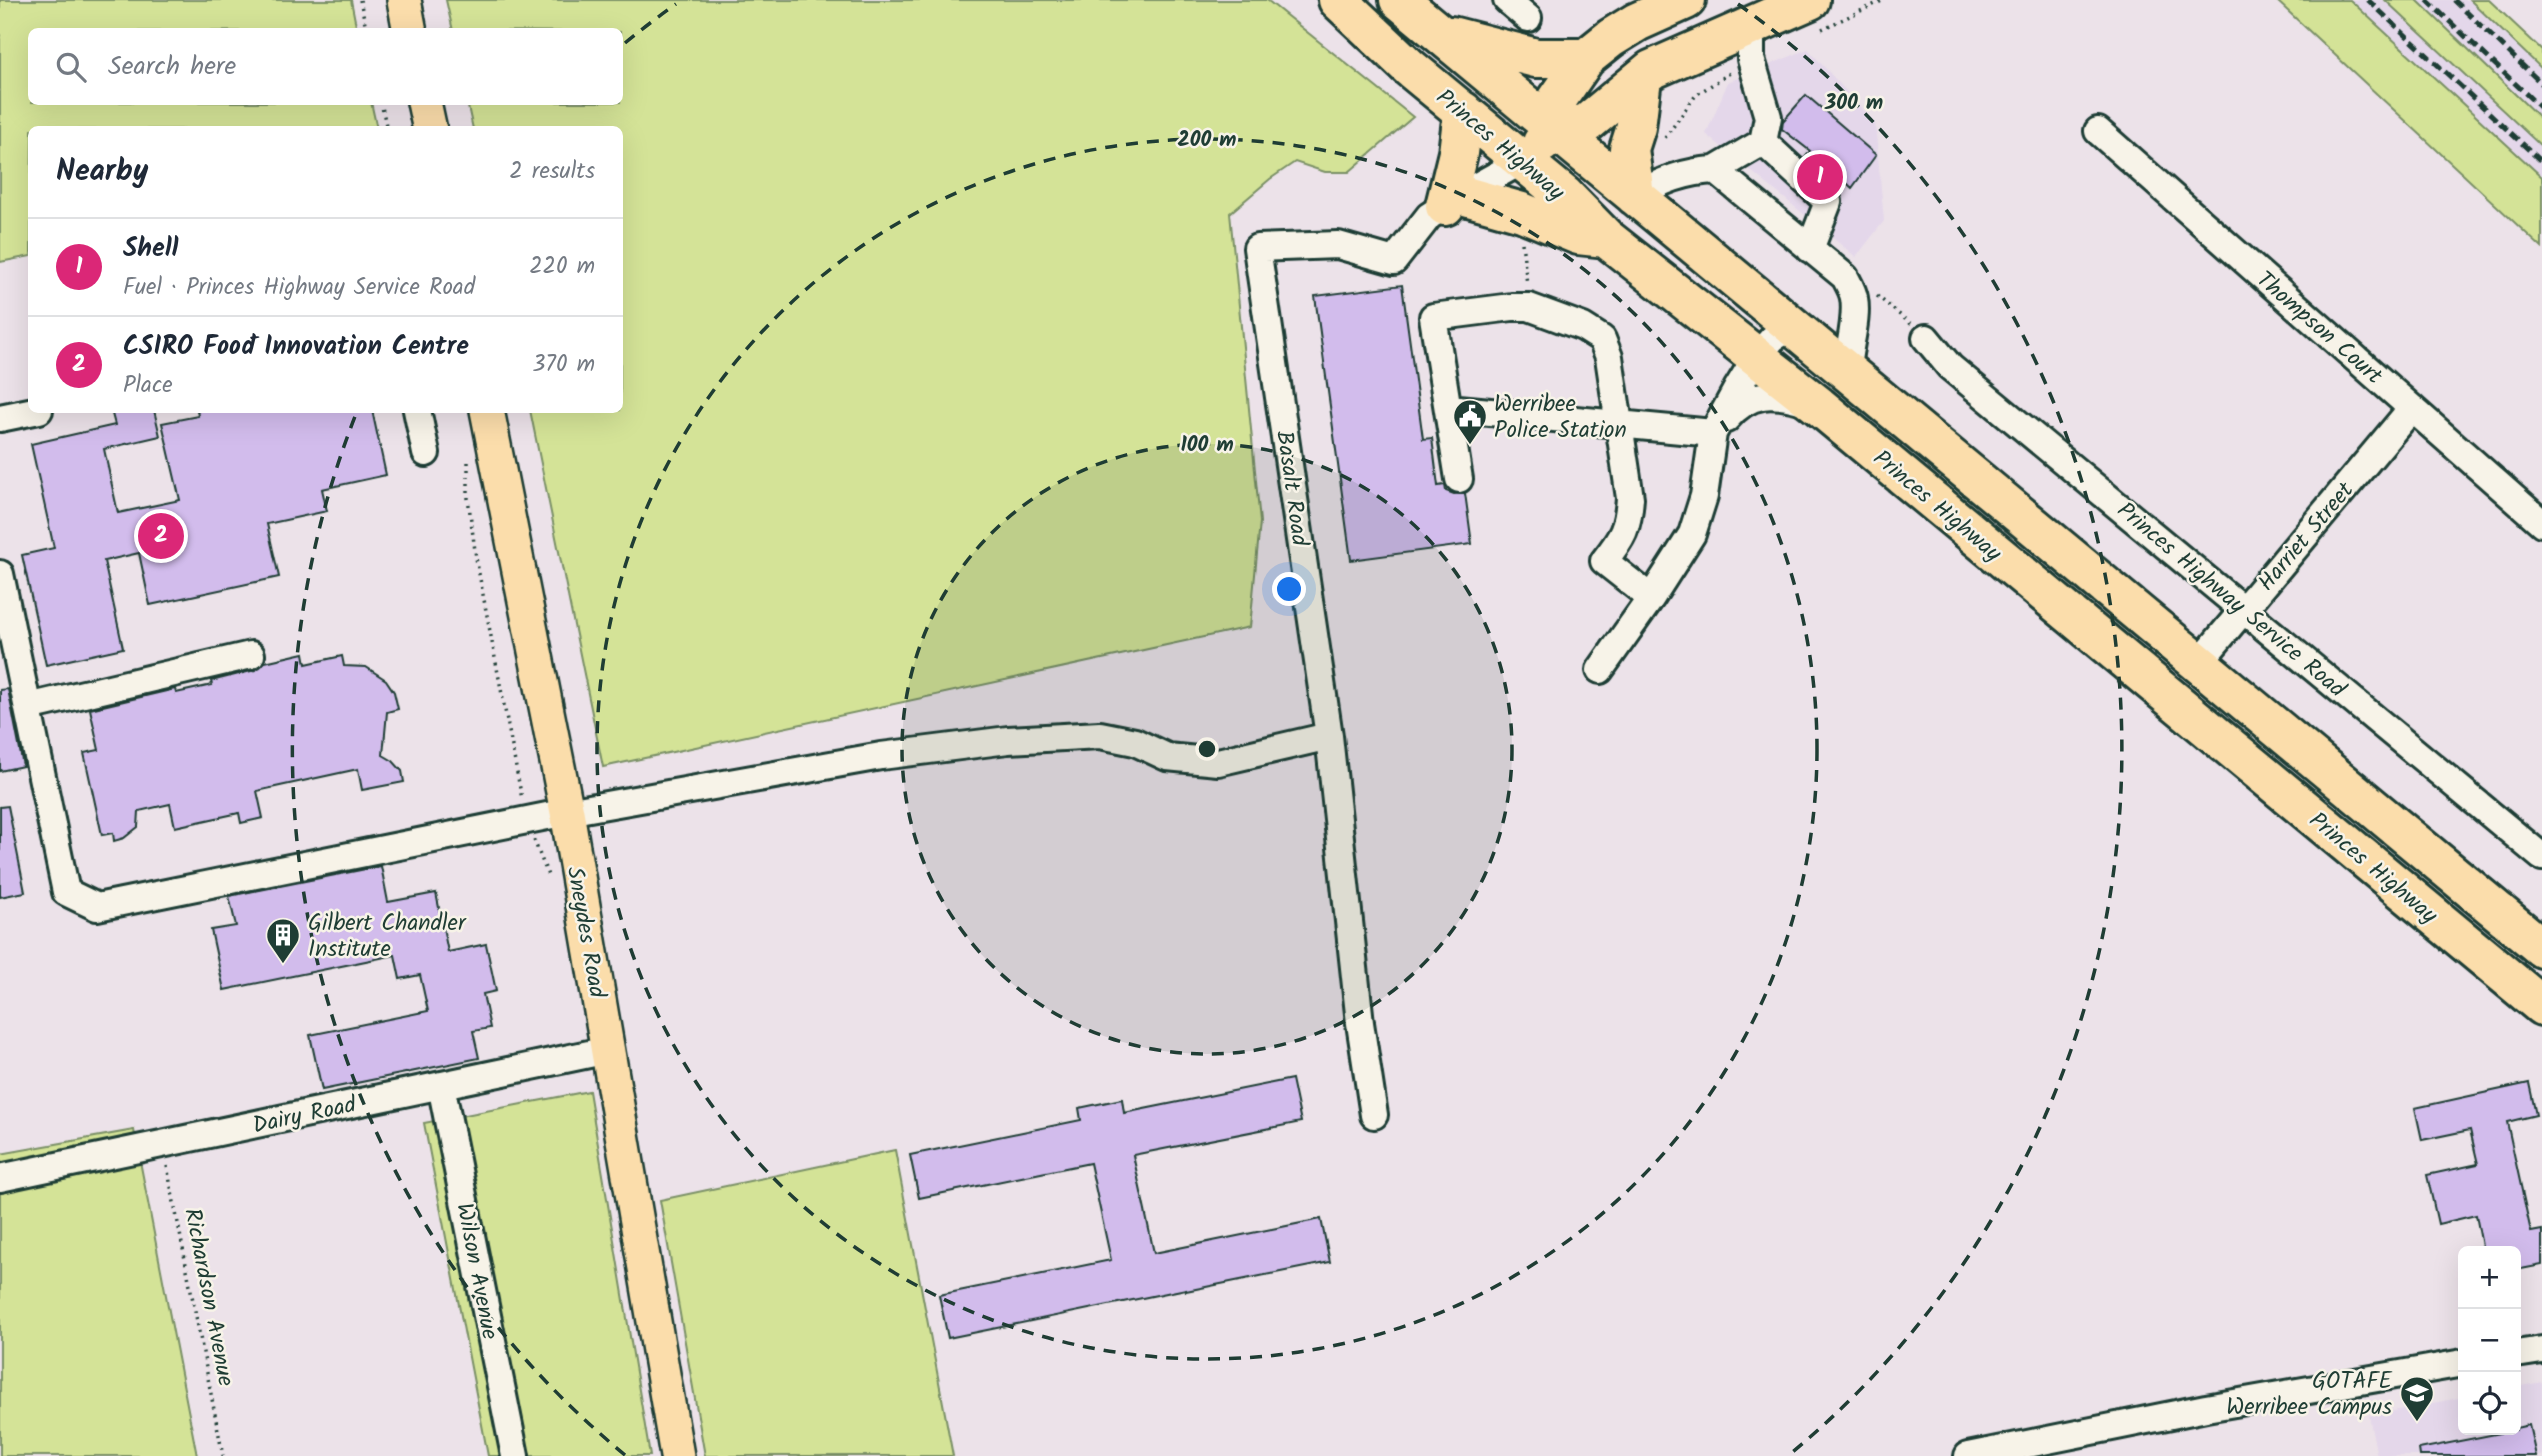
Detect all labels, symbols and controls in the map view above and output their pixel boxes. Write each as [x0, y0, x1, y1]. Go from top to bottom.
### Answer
search box [28, 28, 623, 105]
text: Search here [108, 46, 236, 88]
icon: search [52, 48, 90, 86]
street label: Princes Highway [1427, 81, 1572, 210]
text: 300 m [1824, 87, 1883, 120]
text: 200 m [1177, 124, 1237, 157]
text: Nearby [56, 148, 148, 196]
pin: 1 [1797, 151, 1843, 203]
text: 2 results [509, 154, 595, 190]
text: Shell [123, 228, 179, 270]
text: 1 [76, 249, 82, 285]
text: 220 m [529, 249, 595, 285]
street label: Thompson Court [2247, 263, 2391, 395]
text: Fuel · Princes Highway Service Road [123, 270, 475, 306]
text: CSIRO Foođ Innovation Centre [123, 326, 469, 368]
text: 2 [72, 347, 86, 383]
text: 370 m [532, 347, 595, 383]
text: Place [123, 368, 173, 404]
place label: Werribee Police Station [1494, 387, 1627, 449]
public building icon: Werribee Police Station [1451, 397, 1489, 446]
street label: Basalt Road [1265, 428, 1317, 549]
text: 100 m [1180, 429, 1234, 462]
street label: Princes Highway [1864, 442, 2009, 571]
street label: Harriet Street [2250, 474, 2364, 600]
street label: Princes Highway Service Road [2108, 494, 2353, 708]
pin: 2 [138, 510, 184, 562]
your location [1272, 572, 1306, 606]
centre of rings [1195, 737, 1219, 761]
street label: Princes Highway [2300, 804, 2445, 933]
street label: Sneydes Road [556, 864, 614, 1001]
place label: Gilbert Chandler Institute [308, 906, 467, 968]
building icon: Gilbert Chandler Institute [264, 916, 302, 965]
street label: Dairy Road [249, 1087, 360, 1144]
street label: Wilson Avenue [445, 1200, 507, 1343]
street label: Richardson Avenue [173, 1205, 243, 1390]
map controls [2458, 1246, 2521, 1435]
button: + [2458, 1246, 2521, 1309]
button: − [2458, 1309, 2521, 1372]
place label: GOTAFE Werribee Campus [2226, 1364, 2393, 1426]
button: locate [2458, 1372, 2521, 1435]
school or university icon: GOTAFE Werribee Campus [2398, 1374, 2436, 1423]

